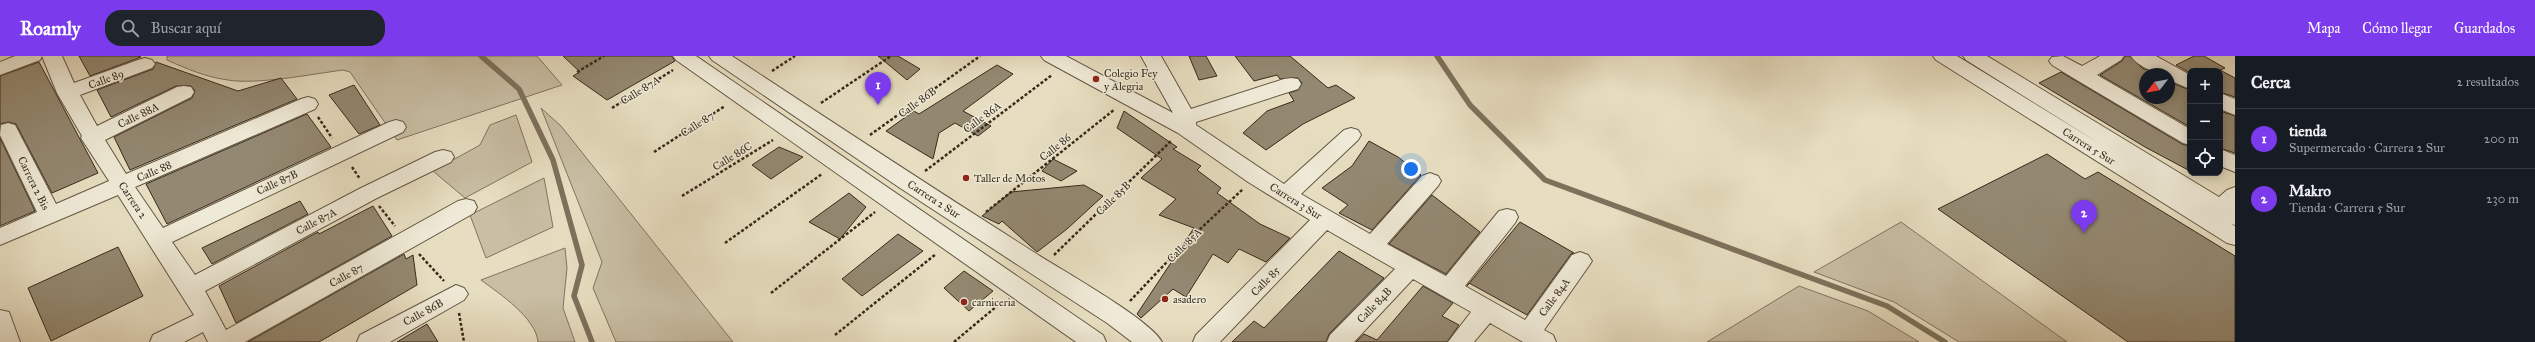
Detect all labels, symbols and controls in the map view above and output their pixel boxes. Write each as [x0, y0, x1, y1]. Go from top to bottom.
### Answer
search box [105, 10, 385, 46]
text: Roamly [20, 17, 81, 40]
icon: search [119, 17, 141, 39]
text: Buscar aquí [151, 19, 221, 37]
text: Mapa [2307, 20, 2340, 37]
text: Cómo llegar [2362, 20, 2432, 37]
text: Guardados [2454, 20, 2515, 37]
street label: Calle 89 [87, 67, 126, 92]
place label: Colegio Fey y Alegria [1104, 67, 1158, 93]
north arrow [2139, 68, 2175, 104]
map controls [2187, 68, 2223, 176]
button: + [2187, 68, 2223, 104]
pin: 1 [865, 72, 891, 105]
text: Cerca [2251, 72, 2290, 93]
street label: Calle 87A [618, 73, 663, 108]
marker: Colegio Fey y Alegria [1091, 74, 1101, 84]
text: 2 resultados [2456, 74, 2519, 90]
street label: Calle 86B [896, 84, 939, 121]
street label: Calle 86A [961, 99, 1004, 136]
street label: Calle 88A [116, 100, 161, 131]
button: − [2187, 104, 2223, 140]
street label: Calle 87 [678, 109, 716, 140]
text: tienda [2289, 122, 2327, 140]
street label: Carrera 5 Sur [2060, 125, 2118, 168]
street label: Calle 86 [1037, 131, 1074, 164]
text: 1 [2261, 131, 2267, 147]
text: 200 m [2484, 131, 2519, 147]
street label: Calle 86C [710, 139, 754, 174]
button: locate [2187, 140, 2223, 176]
text: Supermercado · Carrera 2 Sur [2289, 140, 2445, 156]
street label: Carrera 2 Bis [15, 154, 52, 212]
street label: Calle 88 [135, 158, 174, 185]
your location [1401, 159, 1421, 179]
street label: Calle 87B [255, 167, 300, 198]
place label: Taller de Motos [974, 172, 1045, 185]
marker: Taller de Motos [961, 173, 971, 183]
street label: Carrera 2 Sur [905, 178, 963, 222]
street label: Carrera 2 [116, 179, 150, 222]
street label: Calle 85B [1093, 179, 1133, 218]
street label: Carrera 3 Sur [1267, 180, 1325, 223]
text: Makro [2289, 182, 2331, 200]
text: 2 [2261, 191, 2267, 207]
text: 230 m [2486, 191, 2519, 207]
pin: 2 [2071, 200, 2097, 233]
text: Tienda · Carrera 5 Sur [2289, 200, 2405, 216]
street label: Calle 87A [294, 205, 339, 238]
street label: Calle 85A [1164, 225, 1205, 265]
street label: Calle 87 [327, 261, 366, 290]
street label: Calle 85 [1248, 264, 1283, 299]
street label: Calle 84A [1536, 275, 1573, 319]
street label: Calle 84B [1354, 285, 1394, 326]
place label: asadero [1173, 293, 1206, 306]
marker: asadero [1160, 294, 1170, 304]
street label: Calle 86B [401, 296, 446, 329]
place label: carniceria [972, 296, 1016, 309]
marker: carniceria [959, 297, 969, 307]

